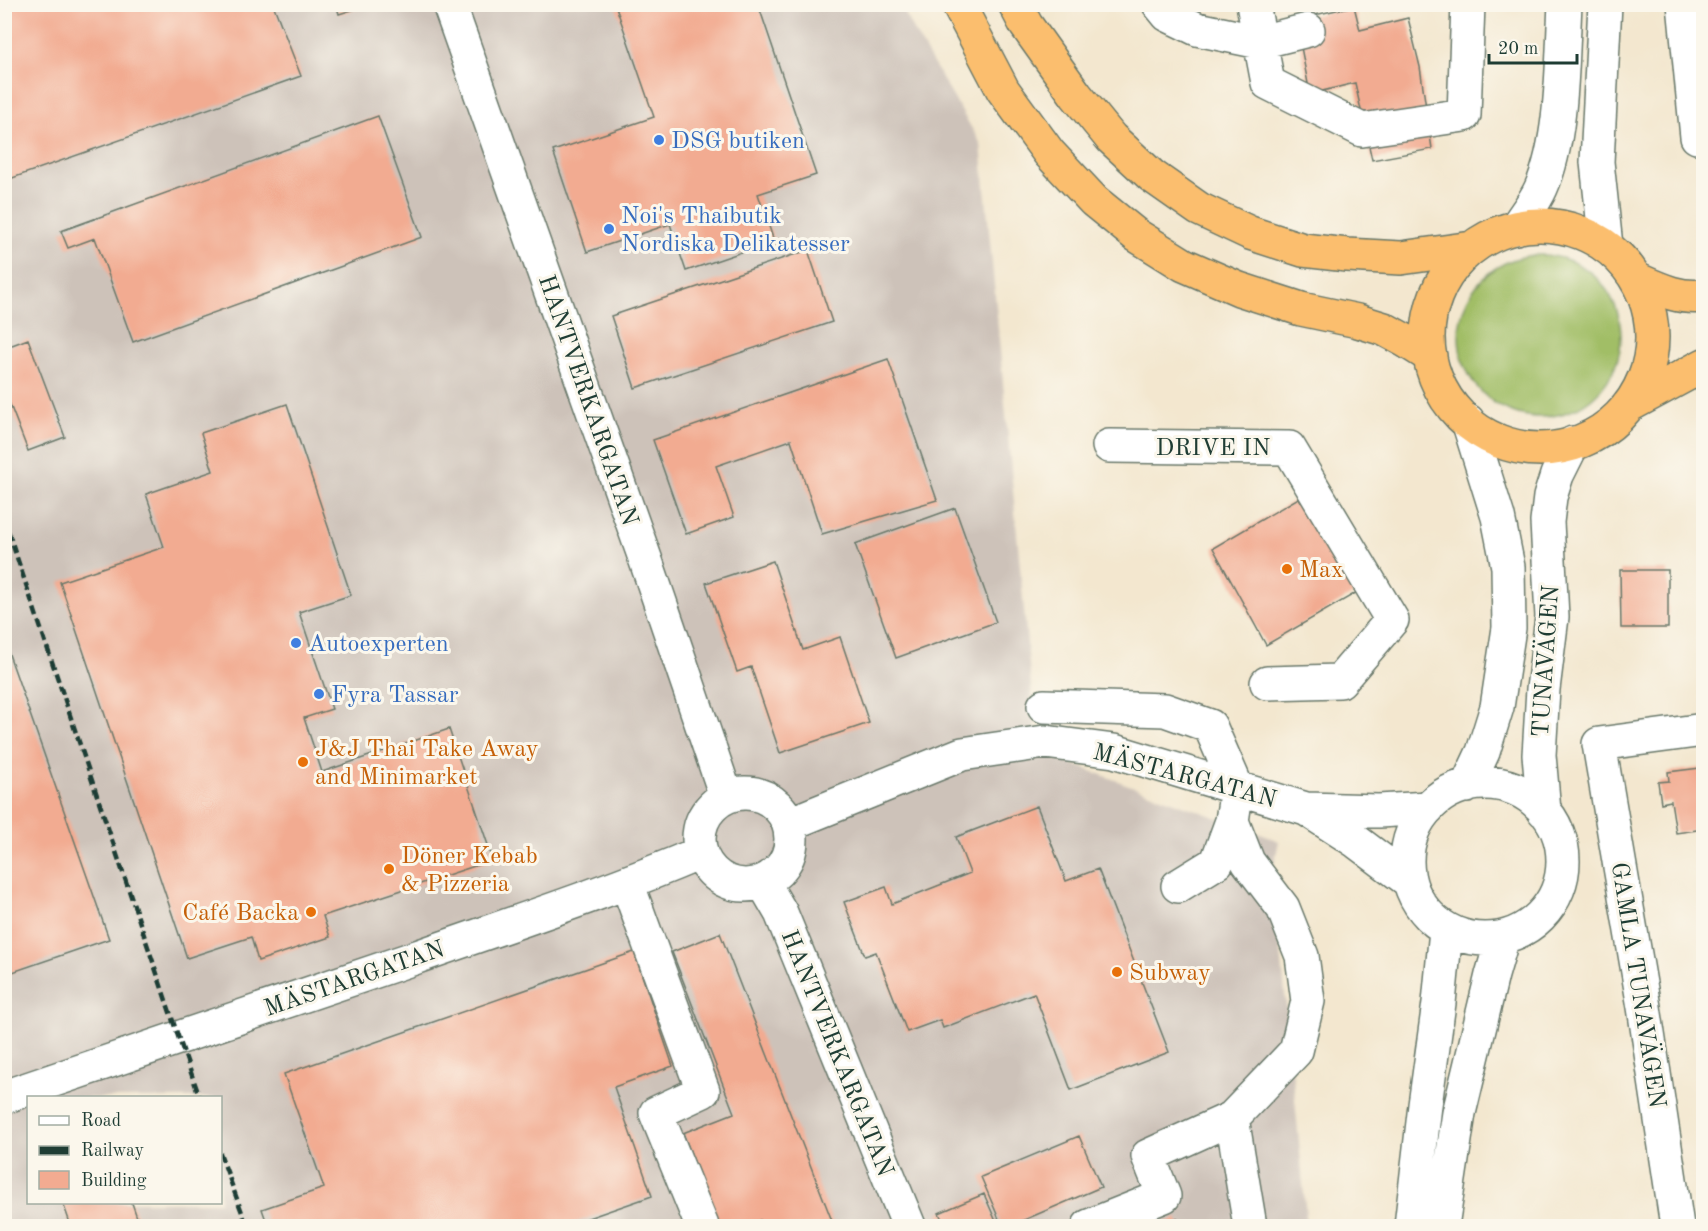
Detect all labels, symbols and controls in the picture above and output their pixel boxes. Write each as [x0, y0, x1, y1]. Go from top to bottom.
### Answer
scale bar [1489, 27, 1578, 65]
text: 20 m [1498, 40, 1538, 58]
place label: DSG butiken [671, 130, 805, 154]
marker: DSG butiken [652, 133, 666, 147]
place label: Noi's Thaibutik Nordiska Delikatesser [621, 205, 850, 257]
marker: Noi's Thaibutik Nordiska Delikatesser [602, 222, 616, 236]
street label: HANTVERKARGATAN [533, 272, 641, 529]
street label: DRIVE IN [1155, 437, 1271, 461]
place label: Max [1299, 559, 1343, 583]
marker: Max [1280, 562, 1294, 576]
street label: TUNAVÄGEN [1527, 584, 1564, 738]
place label: Autoexperten [308, 633, 449, 657]
marker: Autoexperten [289, 636, 303, 650]
place label: Fyra Tassar [331, 684, 459, 708]
marker: Fyra Tassar [312, 687, 326, 701]
place label: J&J Thai Take Away and Minimarket [315, 738, 539, 790]
street label: MÄSTARGATAN [1090, 738, 1280, 813]
marker: J&J Thai Take Away and Minimarket [296, 755, 310, 769]
place label: Döner Kebab & Pizzeria [401, 845, 538, 897]
street label: GAMLA TUNAVÄGEN [1606, 860, 1671, 1110]
marker: Döner Kebab & Pizzeria [382, 862, 396, 876]
place label: Café Backa [182, 902, 299, 926]
marker: Café Backa [304, 905, 318, 919]
street label: HANTVERKARGATAN [776, 927, 897, 1180]
street label: MÄSTARGATAN [260, 935, 448, 1022]
place label: Subway [1129, 962, 1211, 986]
marker: Subway [1110, 965, 1124, 979]
legend [27, 1096, 222, 1204]
text: Road [81, 1112, 121, 1130]
text: Railway [81, 1142, 144, 1160]
text: Building [81, 1172, 147, 1190]

